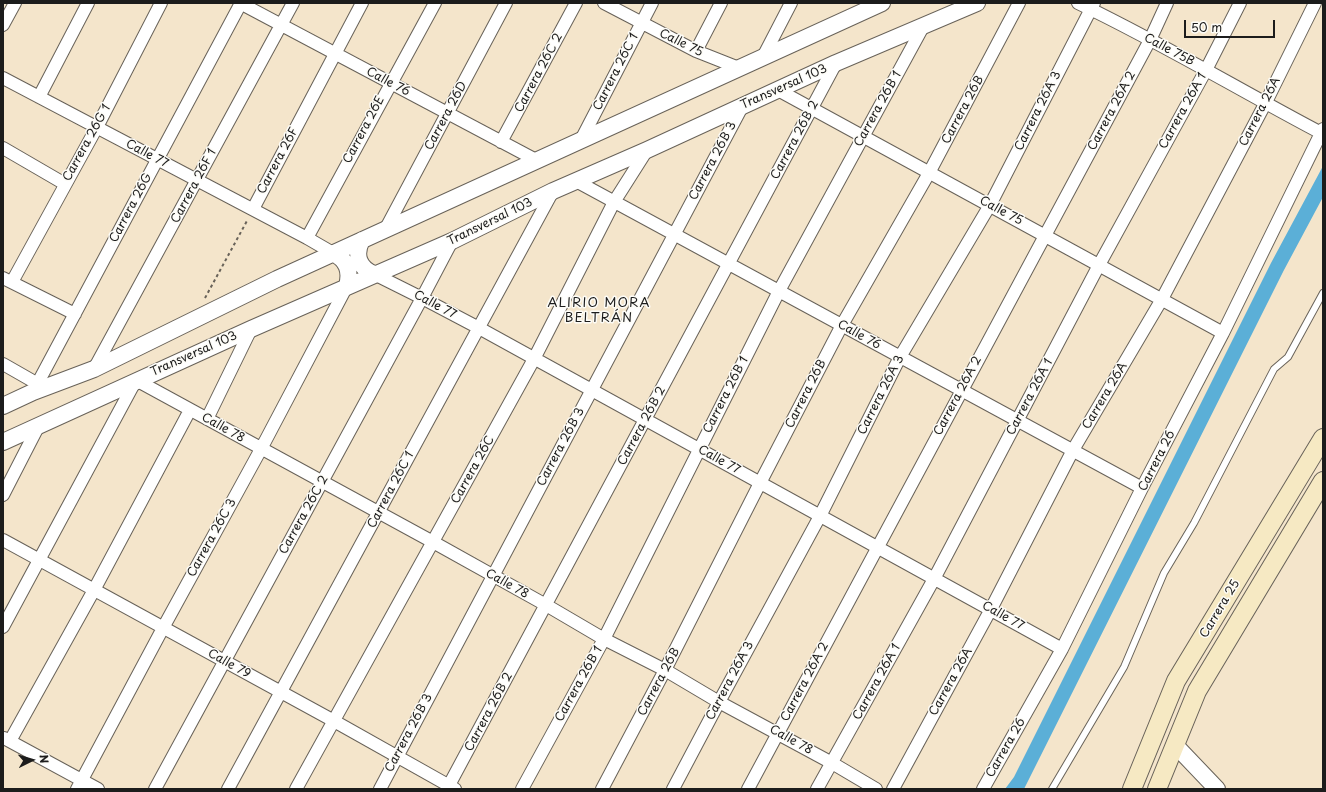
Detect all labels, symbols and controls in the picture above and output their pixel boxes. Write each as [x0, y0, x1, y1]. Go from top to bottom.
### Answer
scale bar [1186, 12, 1277, 38]
text: 50 m [1191, 18, 1222, 36]
street label: Calle 75 [657, 26, 705, 60]
street label: Carrera 26C 2 [512, 31, 566, 115]
street label: Carrera 26C 1 [590, 31, 642, 113]
street label: Calle 75B [1141, 31, 1197, 69]
street label: Transversal 103 [739, 62, 829, 112]
street label: Calle 76 [364, 65, 412, 99]
street label: Carrera 26B 1 [851, 69, 905, 149]
street label: Carrera 26A 3 [1012, 69, 1064, 153]
street label: Carrera 26A 2 [1085, 69, 1139, 153]
street label: Carrera 26A 1 [1156, 70, 1210, 152]
street label: Carrera 26B [939, 73, 987, 147]
street label: Carrera 26A [1236, 75, 1284, 149]
street label: Carrera 26D [422, 79, 470, 153]
street label: Carrera 26E [340, 94, 388, 166]
street label: Carrera 26B 2 [768, 98, 822, 182]
street label: Carrera 26G 1 [60, 102, 114, 184]
street label: Carrera 26B 3 [686, 119, 740, 203]
street label: Carrera 26F [254, 125, 302, 197]
street label: Calle 77 [123, 137, 171, 171]
street label: Carrera 26F 1 [168, 146, 220, 226]
street label: Carrera 26G [107, 171, 155, 245]
street label: Calle 75 [977, 194, 1025, 228]
street label: Transversal 103 [445, 195, 535, 249]
street label: Calle 77 [411, 288, 459, 322]
district label: ALIRIO MORA BELTRÁN [549, 295, 649, 326]
street label: Calle 76 [835, 317, 883, 353]
street label: Transversal 103 [149, 329, 239, 379]
street label: Carrera 26A 3 [855, 353, 907, 437]
street label: Carrera 26B 1 [700, 354, 752, 436]
street label: Carrera 26A 2 [931, 354, 985, 438]
street label: Carrera 26A 1 [1004, 356, 1056, 438]
street label: Carrera 26B [783, 357, 829, 431]
street label: Carrera 26A [1079, 360, 1131, 432]
street label: Carrera 26B 2 [615, 384, 669, 468]
street label: Carrera 26B 3 [534, 405, 588, 489]
street label: Calle 78 [199, 410, 247, 446]
street label: Carrera 26 [1136, 428, 1178, 494]
street label: Carrera 26C [448, 433, 498, 507]
street label: Calle 77 [695, 442, 743, 478]
street label: Carrera 26C 1 [365, 449, 417, 531]
street label: Carrera 26C 2 [276, 473, 332, 557]
street label: Carrera 26C 3 [185, 496, 239, 580]
street label: Calle 78 [483, 566, 531, 602]
street label: Carrera 25 [1197, 577, 1243, 641]
street label: Calle 77 [979, 598, 1027, 634]
street label: Carrera 26A 3 [703, 639, 757, 723]
street label: Carrera 26A 2 [778, 640, 832, 724]
street label: Carrera 26A 1 [850, 641, 904, 723]
street label: Carrera 26B 1 [552, 644, 606, 724]
street label: Carrera 26B [635, 645, 683, 719]
street label: Calle 79 [205, 646, 253, 682]
street label: Carrera 26A [926, 646, 976, 718]
street label: Carrera 26B 2 [462, 670, 516, 754]
street label: Carrera 26B 3 [382, 691, 436, 775]
street label: Carrera 26 [983, 716, 1029, 780]
street label: Calle 78 [767, 722, 815, 758]
north arrow [12, 740, 52, 780]
text: N [36, 754, 53, 764]

